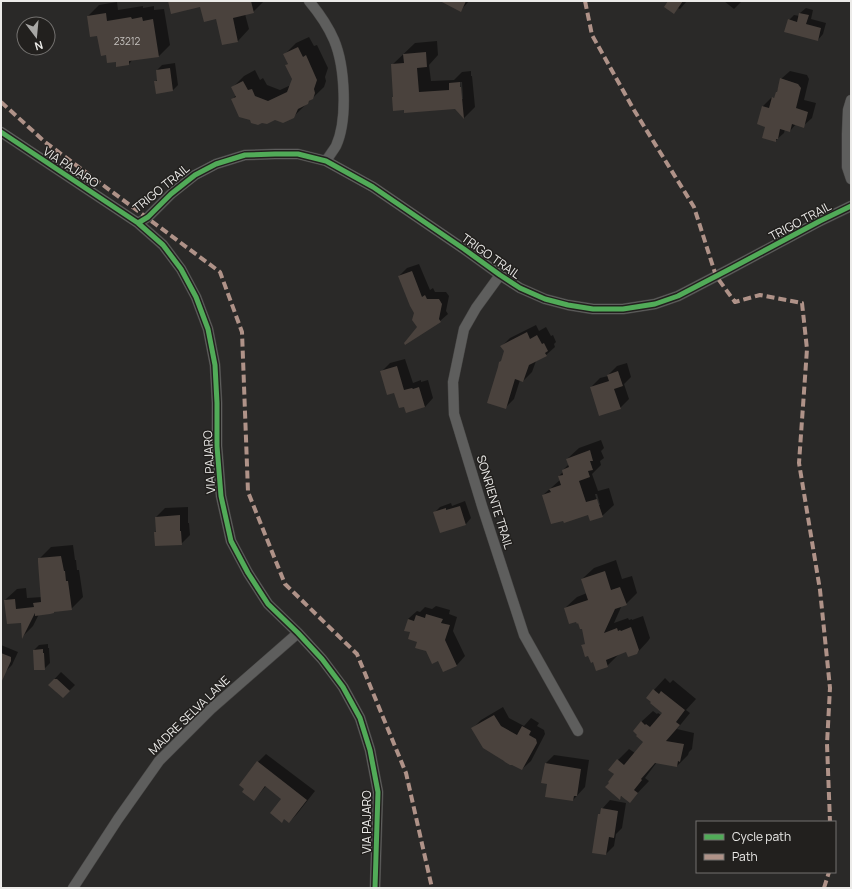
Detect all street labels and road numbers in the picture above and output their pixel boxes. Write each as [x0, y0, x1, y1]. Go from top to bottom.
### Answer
street label: VIA PAJARO [40, 143, 103, 192]
street label: TRIGO TRAIL [129, 160, 193, 216]
street label: TRIGO TRAIL [766, 197, 834, 245]
street label: TRIGO TRAIL [458, 229, 524, 283]
street label: VIA PAJARO [199, 430, 219, 494]
street label: SONRIENTE TRAIL [473, 453, 517, 551]
street label: MADRE SELVA LANE [145, 672, 234, 758]
street label: VIA PAJARO [358, 790, 375, 854]

